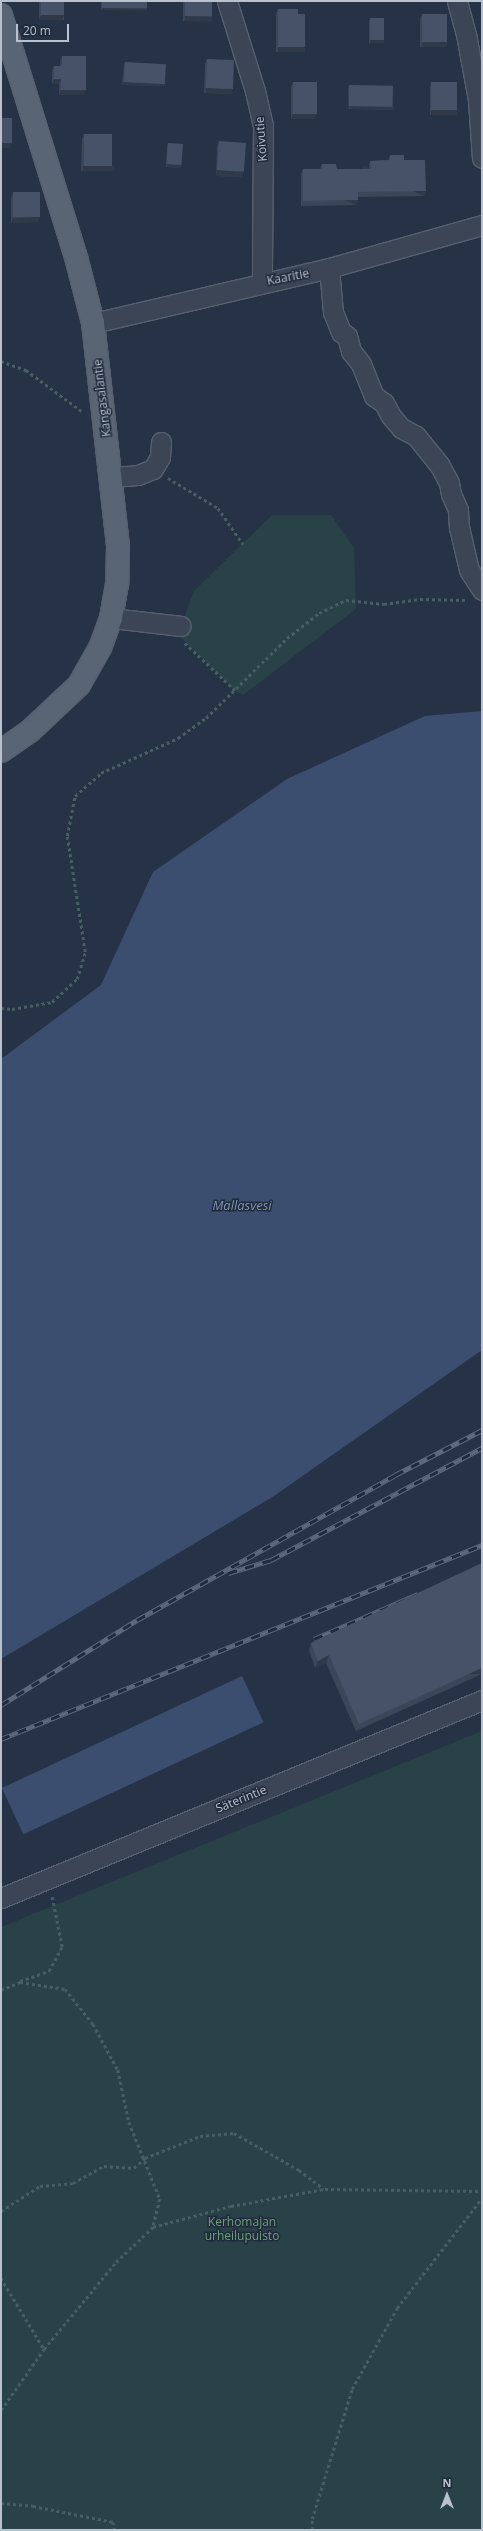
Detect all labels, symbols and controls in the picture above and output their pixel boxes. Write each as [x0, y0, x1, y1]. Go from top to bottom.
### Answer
scale bar [18, 16, 71, 42]
text: 20 m [23, 22, 51, 39]
street label: Koivutie [252, 116, 270, 162]
street label: Kaaritie [266, 266, 310, 288]
street label: Kangasalantie [90, 358, 114, 438]
water label: Mallasvesi [212, 1197, 272, 1213]
street label: Säterintie [213, 1782, 269, 1816]
park label: Kerhomajan urheilupuisto [205, 2215, 279, 2243]
north arrow [427, 2475, 467, 2515]
text: N [443, 2475, 451, 2490]

